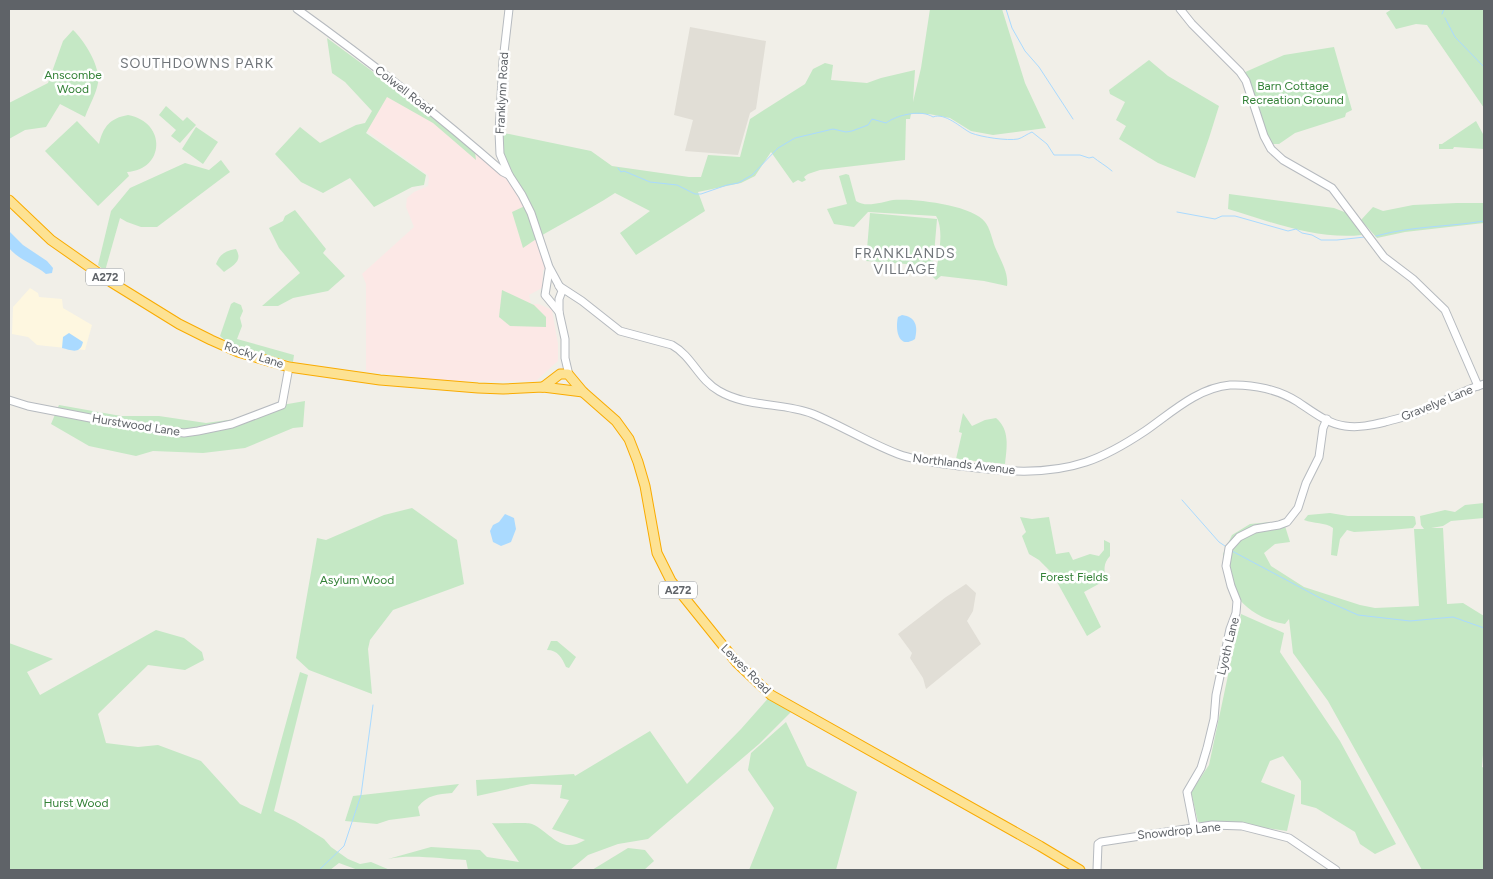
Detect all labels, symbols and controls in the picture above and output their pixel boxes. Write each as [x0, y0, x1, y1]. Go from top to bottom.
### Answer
street label: Franklynn Road [493, 52, 511, 134]
district label: SOUTHDOWNS PARK [120, 55, 274, 72]
street label: Colwell Road [372, 63, 436, 117]
park label: Anscombe Wood [44, 68, 102, 96]
park label: Barn Cottage Recreation Ground [1242, 79, 1344, 107]
district label: FRANKLANDS VILLAGE [854, 245, 956, 278]
road number: A272 [86, 268, 124, 286]
street label: Rocky Lane [223, 339, 286, 371]
street label: Gravelye Lane [1399, 382, 1475, 424]
street label: Hurstwood Lane [91, 411, 181, 439]
street label: Northlands Avenue [912, 451, 1016, 477]
park label: Forest Fields [1040, 570, 1109, 584]
park label: Asylum Wood [320, 573, 394, 587]
road number: A272 [659, 582, 697, 598]
street label: Lyoth Lane [1214, 615, 1242, 676]
street label: Lewes Road [718, 641, 774, 697]
park label: Hurst Wood [44, 796, 108, 810]
street label: Snowdrop Lane [1137, 820, 1222, 842]

